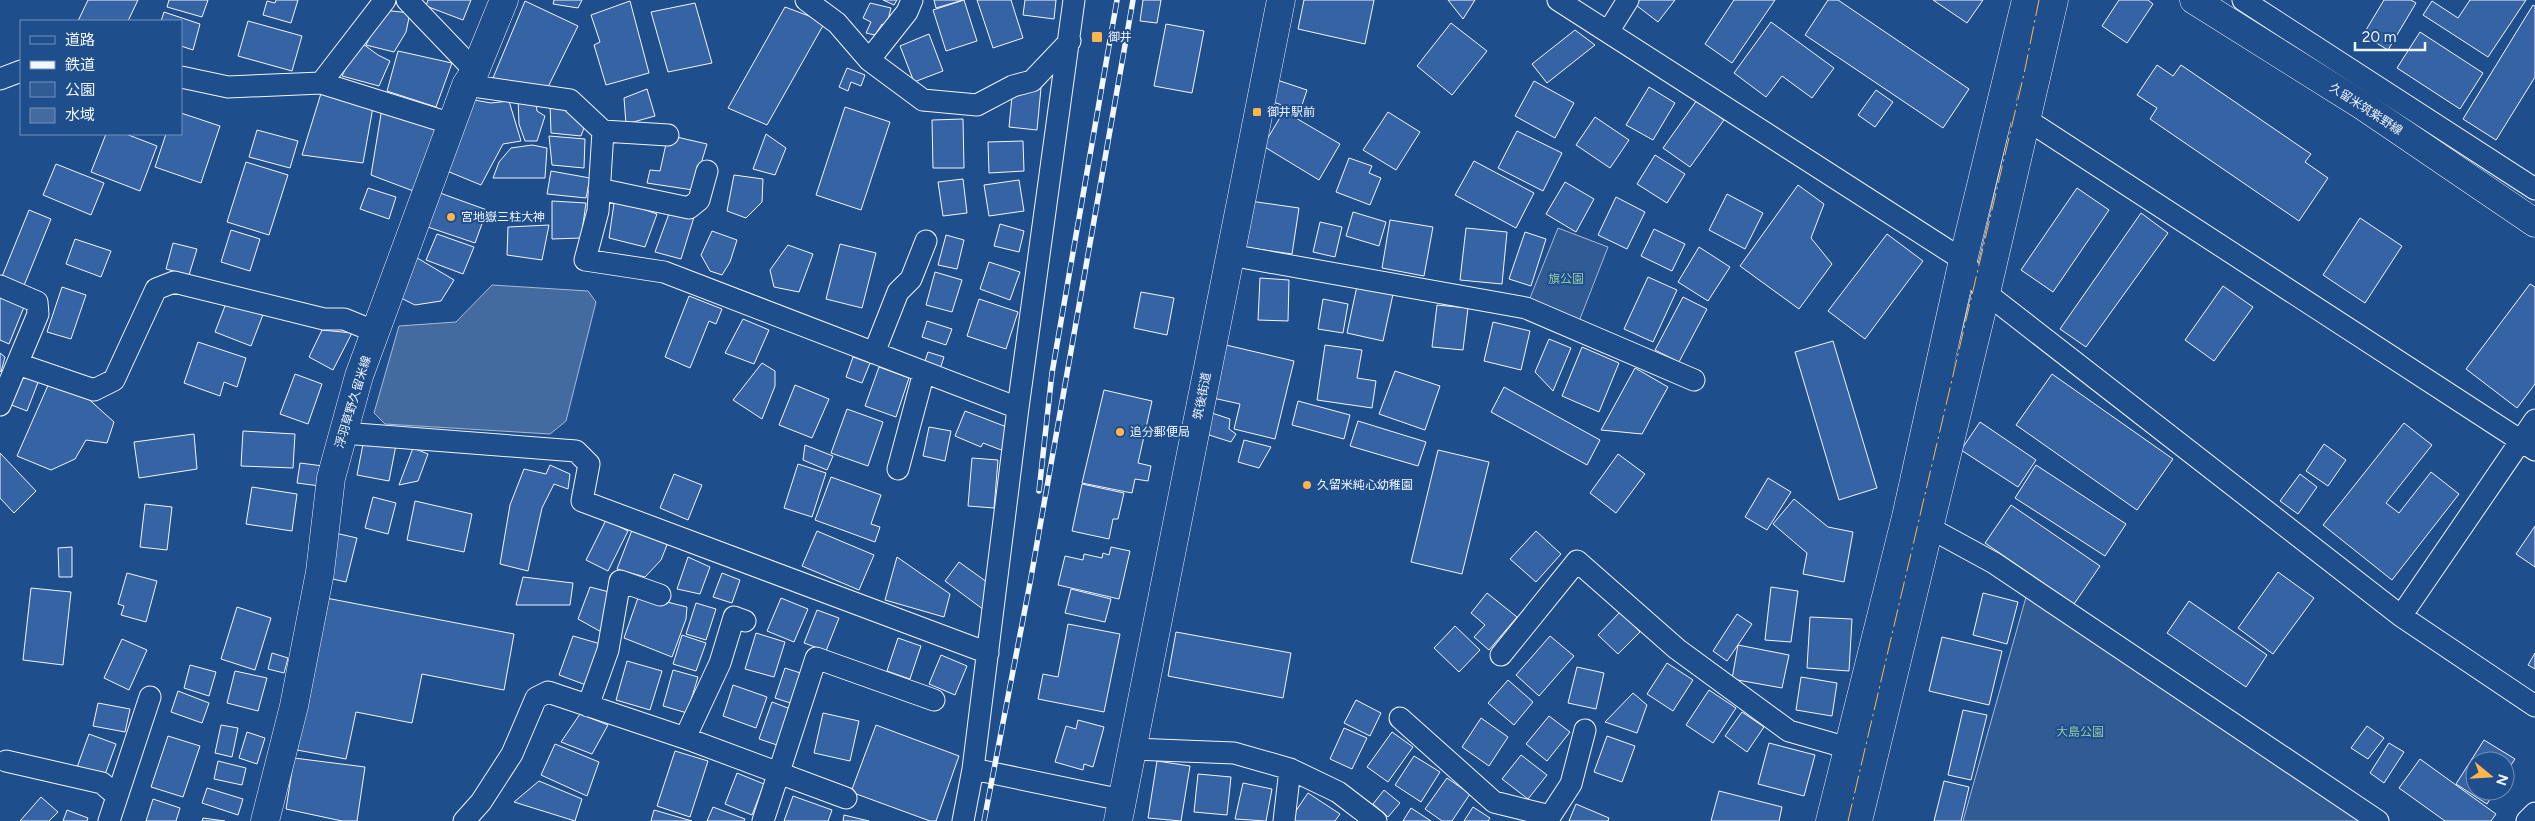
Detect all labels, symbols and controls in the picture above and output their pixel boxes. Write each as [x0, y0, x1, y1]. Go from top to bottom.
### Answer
legend [20, 20, 182, 135]
scale bar [2355, 20, 2425, 52]
text: 20 m [2362, 28, 2396, 46]
marker: 御井 [1090, 30, 1104, 44]
place label: 御井 [1108, 30, 1132, 44]
text: 道路 [65, 31, 95, 49]
text: 鉄道 [65, 56, 95, 74]
street label: 久留米筑紫野線 [2327, 80, 2405, 138]
text: 公園 [65, 81, 95, 99]
place label: 御井駅前 [1267, 105, 1315, 119]
text: 水域 [65, 106, 95, 124]
marker: 御井駅前 [1251, 106, 1263, 118]
place label: 宮地嶽三柱大神 [461, 210, 545, 224]
marker: 宮地嶽三柱大神 [445, 211, 457, 223]
park label: 旗公園 [1548, 272, 1584, 286]
street label: 浮羽草野久留米線 [332, 354, 374, 450]
street label: 筑後街道 [1191, 371, 1213, 421]
place label: 追分郵便局 [1130, 425, 1190, 439]
marker: 追分郵便局 [1114, 426, 1126, 438]
place label: 久留米純心幼稚園 [1317, 478, 1413, 492]
marker: 久留米純心幼稚園 [1301, 479, 1313, 491]
park label: 大島公園 [2056, 725, 2104, 739]
north arrow [2465, 751, 2515, 801]
text: N [2492, 772, 2512, 788]

